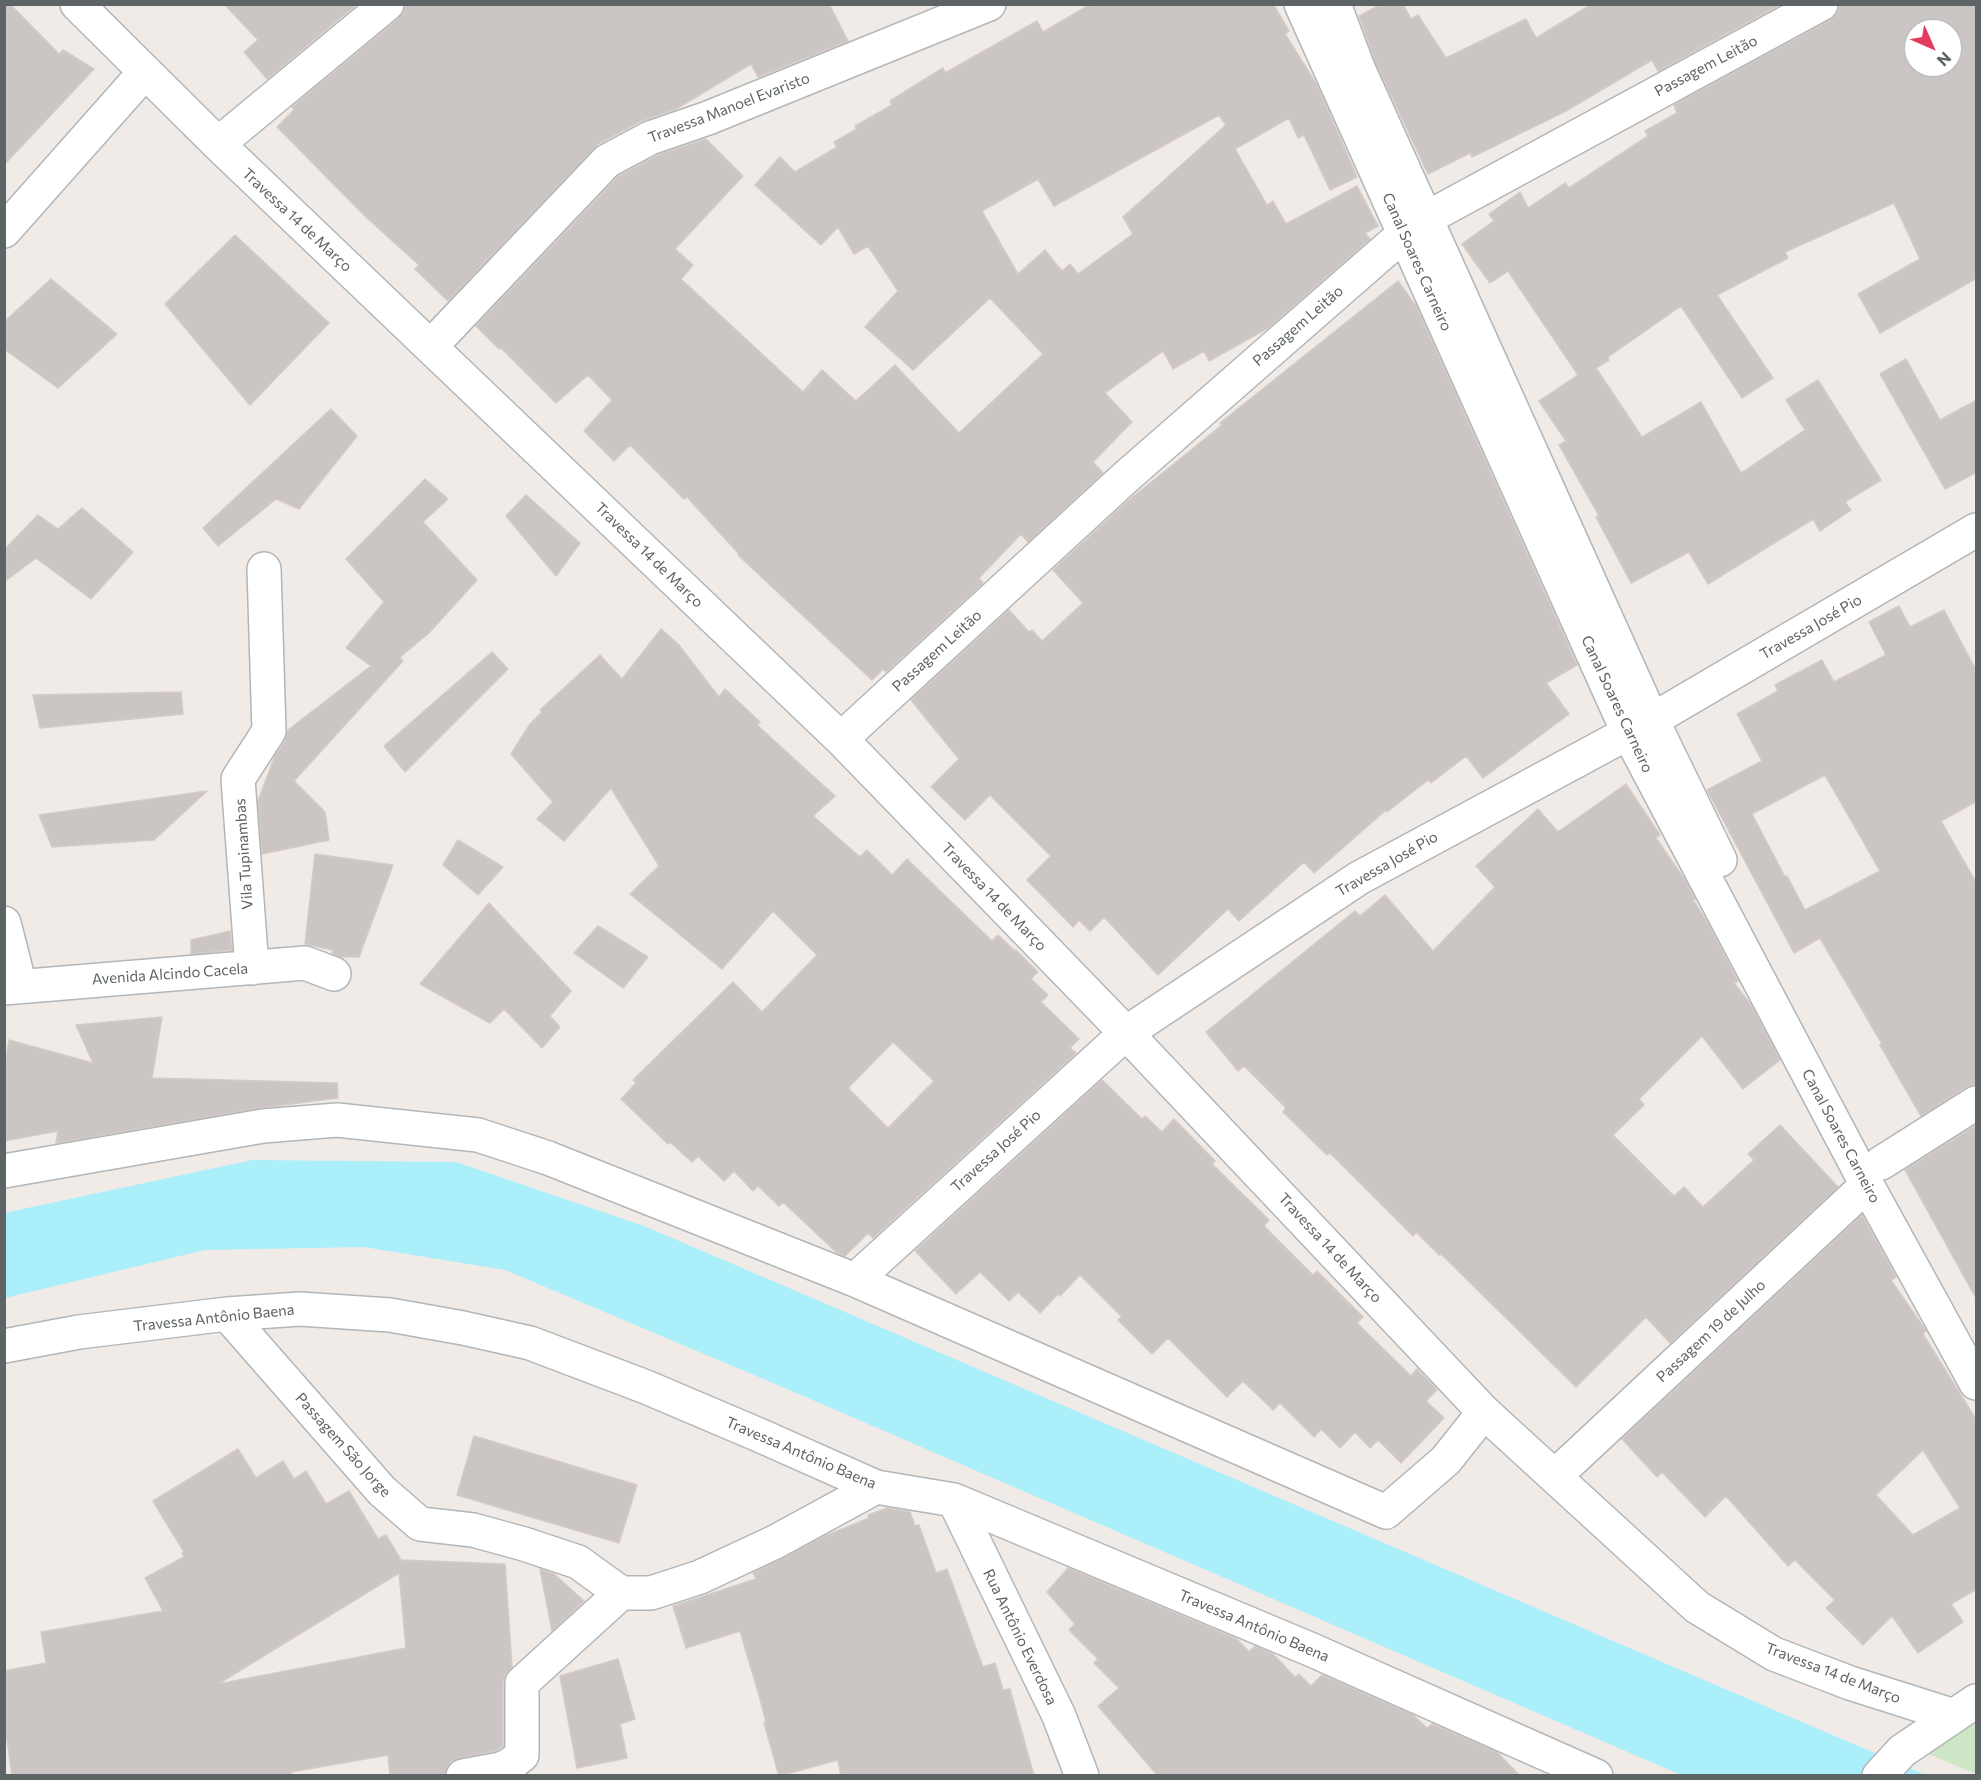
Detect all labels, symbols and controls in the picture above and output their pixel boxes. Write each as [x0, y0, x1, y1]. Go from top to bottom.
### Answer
north arrow [1903, 18, 1963, 78]
street label: Passagem Leitão [1652, 31, 1760, 101]
text: N [1934, 49, 1956, 71]
street label: Travessa Manoel Evaristo [646, 69, 812, 147]
street label: Travessa 14 de Março [238, 164, 356, 276]
street label: Canal Soares Carneiro [1378, 190, 1456, 334]
street label: Passagem Leitão [1249, 282, 1347, 370]
street label: Travessa 14 de Março [591, 499, 707, 611]
street label: Travessa José Pio [1757, 591, 1865, 663]
street label: Passagem Leitão [889, 606, 985, 696]
street label: Canal Soares Carneiro [1577, 633, 1657, 775]
street label: Vila Tupinambas [231, 798, 257, 910]
street label: Travessa José Pio [1333, 828, 1441, 900]
street label: Travessa 14 de Março [938, 839, 1050, 955]
street label: Avenida Alcindo Cacela [91, 960, 249, 988]
street label: Canal Soares Carneiro [1798, 1066, 1884, 1206]
street label: Travessa José Pio [947, 1106, 1045, 1196]
street label: Travessa 14 de Março [1274, 1189, 1386, 1307]
street label: Passagem 19 de Julho [1653, 1276, 1769, 1386]
street label: Travessa Antônio Baena [133, 1301, 295, 1335]
street label: Passagem São Jorge [291, 1389, 395, 1501]
street label: Travessa Antônio Baena [723, 1413, 879, 1493]
street label: Rua Antônio Everdosa [979, 1566, 1061, 1708]
street label: Travessa Antônio Baena [1176, 1586, 1332, 1666]
street label: Travessa 14 de Março [1763, 1639, 1903, 1707]

